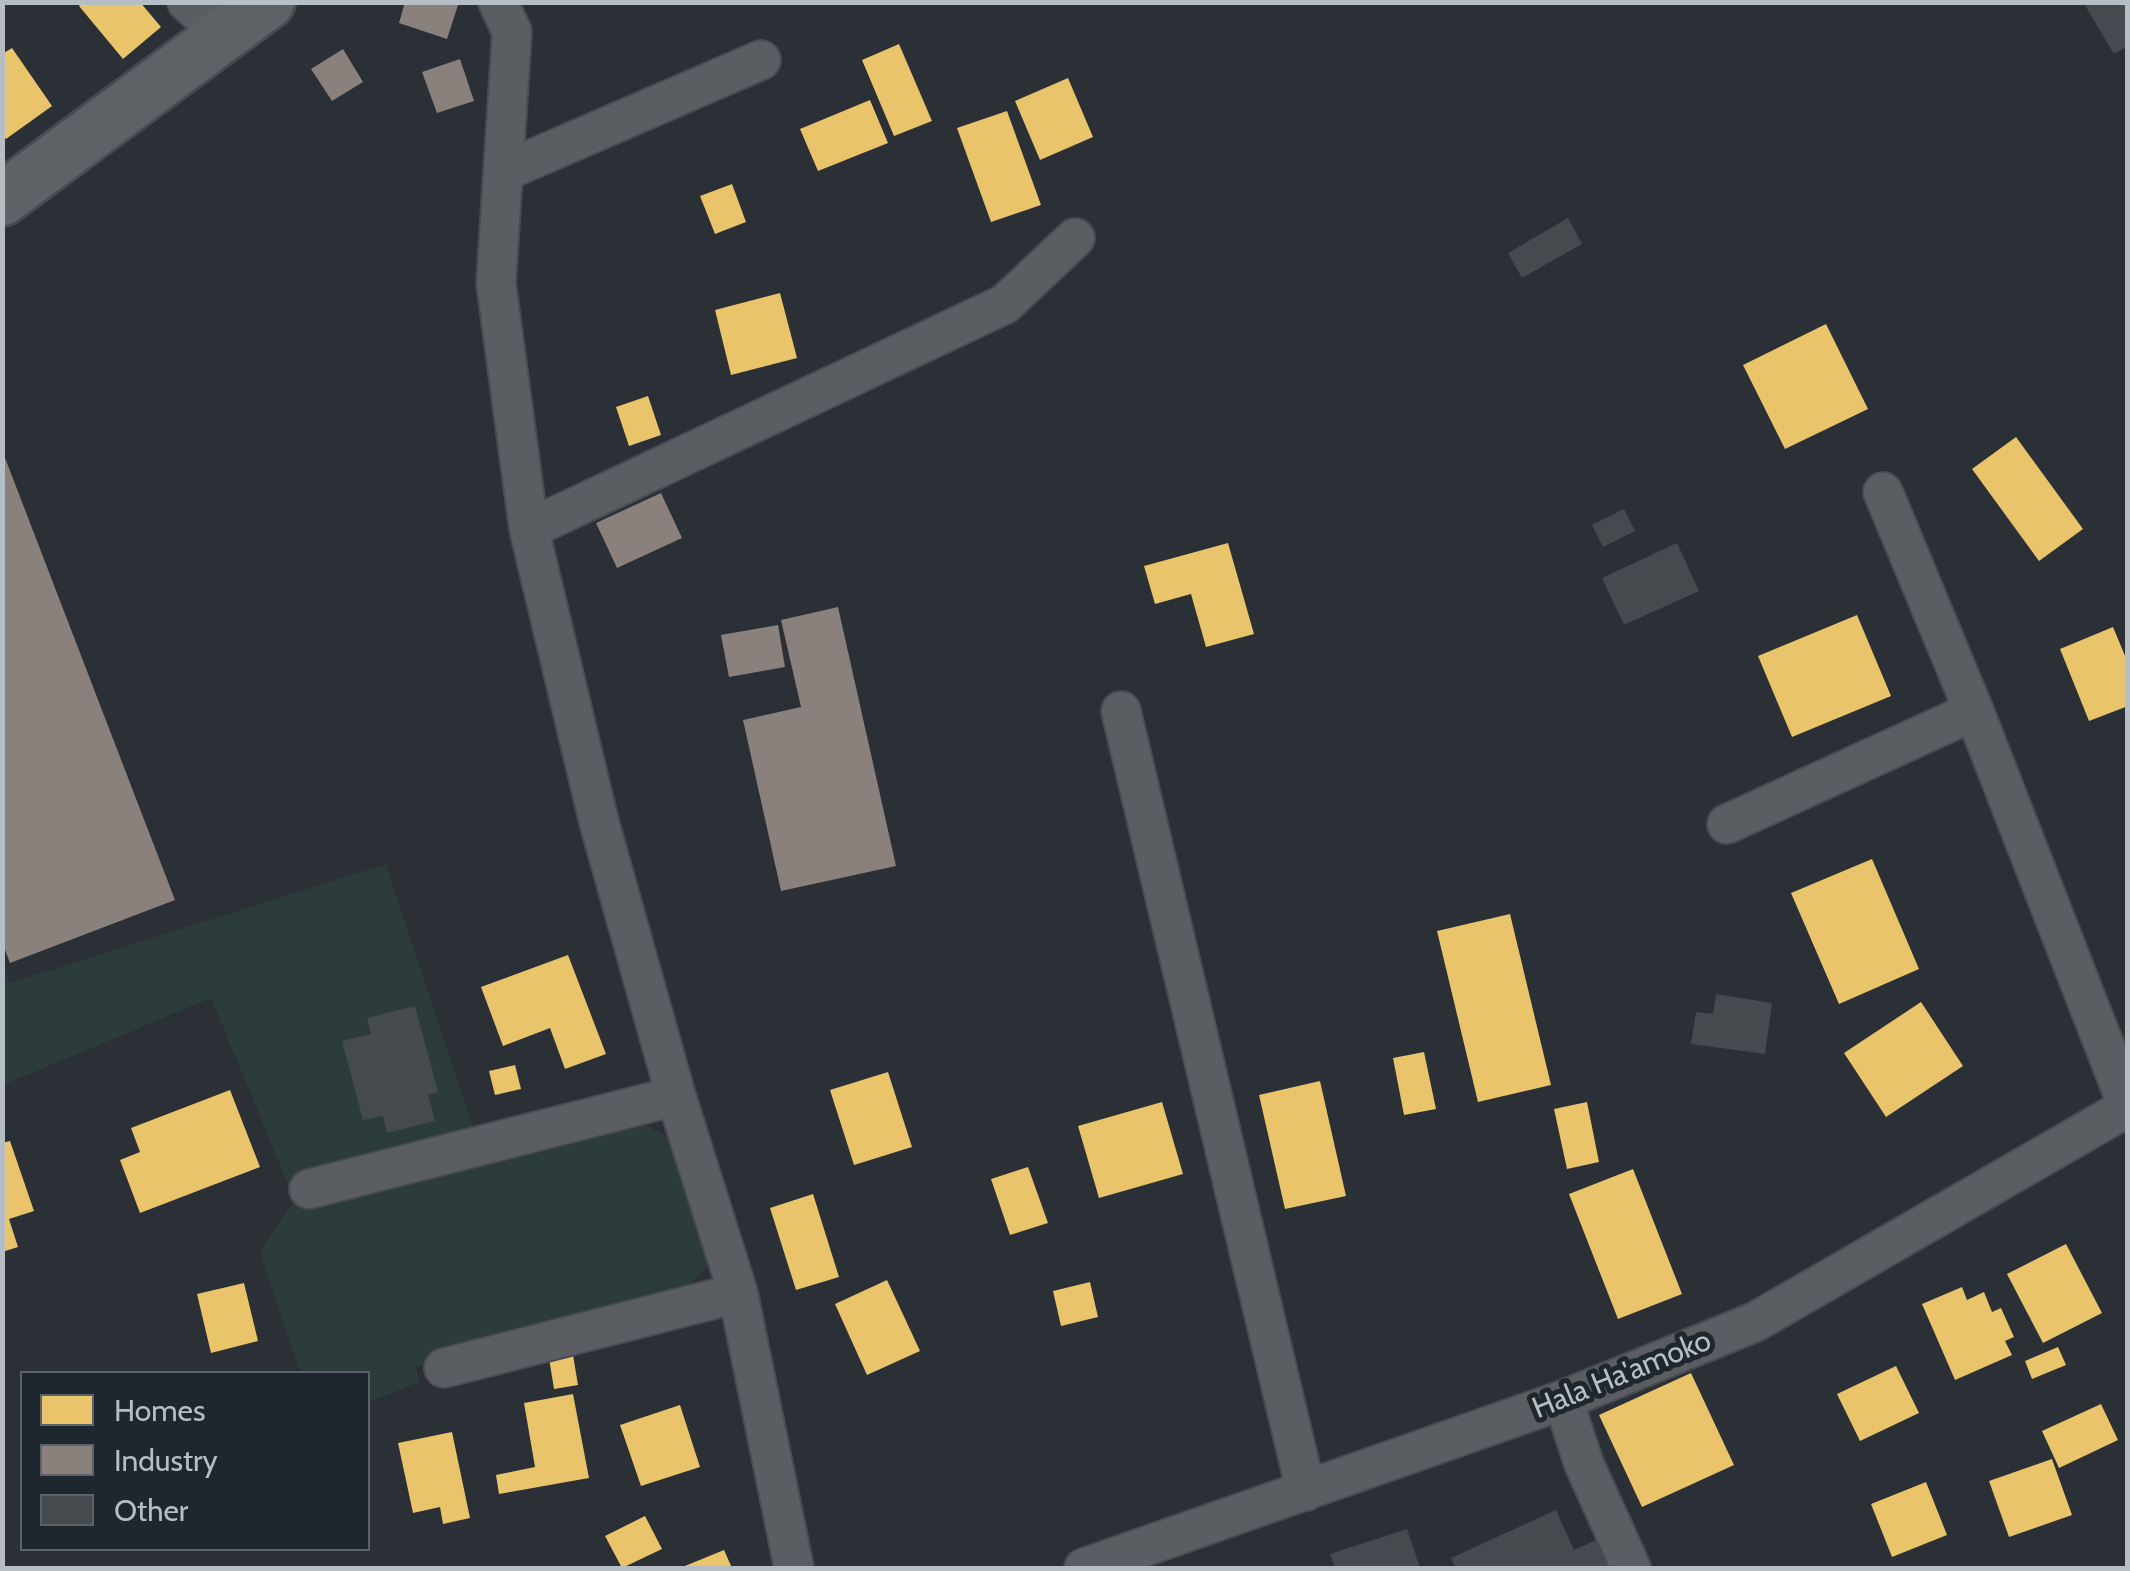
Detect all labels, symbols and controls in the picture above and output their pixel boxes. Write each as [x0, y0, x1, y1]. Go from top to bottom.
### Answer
street label: Hala Ha'amoko [1527, 1323, 1717, 1427]
legend [20, 1371, 370, 1551]
text: Homes [114, 1392, 205, 1429]
text: Industry [114, 1442, 218, 1479]
text: Other [114, 1492, 188, 1529]

